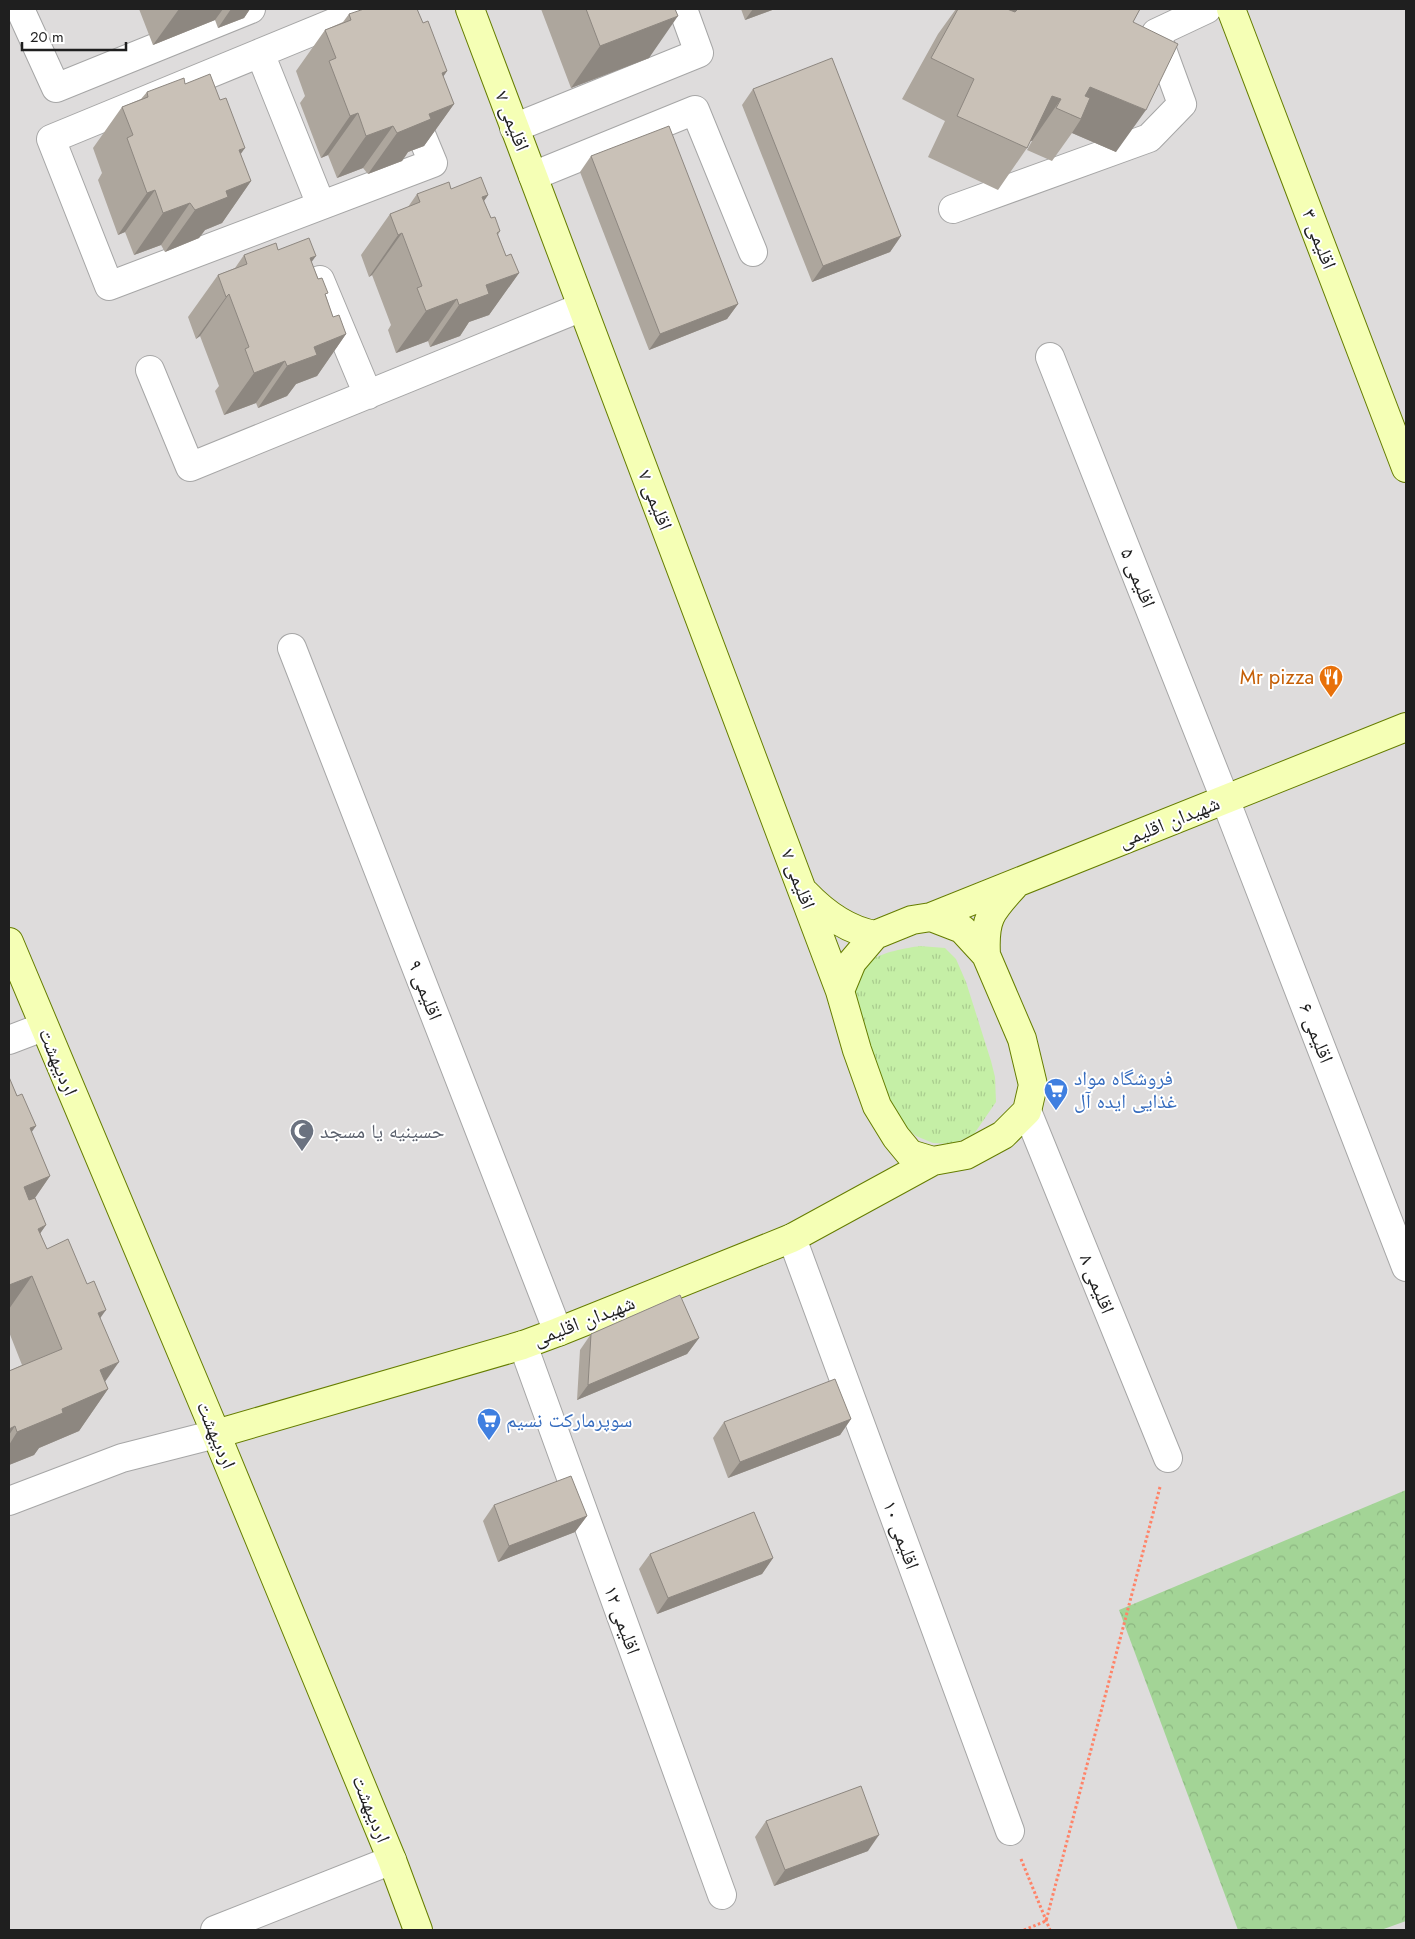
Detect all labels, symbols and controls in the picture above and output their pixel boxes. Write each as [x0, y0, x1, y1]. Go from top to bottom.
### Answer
scale bar [22, 20, 126, 52]
text: 20 m [30, 26, 64, 48]
street label: اقلیمی ۷ [487, 87, 537, 155]
street label: اقلیمی ۳ [1294, 205, 1344, 273]
street label: اقلیمی ۷ [630, 466, 680, 534]
street label: اقلیمی ۵ [1113, 544, 1163, 612]
place label: Mr pizza [1240, 663, 1314, 692]
restaurant icon: Mr pizza [1318, 664, 1344, 698]
street label: شهیدان اقلیمی [1114, 788, 1224, 856]
street label: اقلیمی ۷ [773, 845, 823, 913]
street label: اقلیمی ۹ [400, 956, 450, 1024]
street label: اقلیمی ۶ [1291, 999, 1341, 1067]
street label: اردیبهشت [31, 1024, 85, 1100]
place label: فروشگاه مواد غذایی ایده آل [1074, 1064, 1177, 1116]
supermarket icon: فروشگاه مواد غذایی ایده آل [1043, 1077, 1069, 1111]
place label: حسینیه یا مسجد [320, 1117, 445, 1146]
mosque icon: حسینیه یا مسجد [289, 1118, 315, 1152]
street label: اقلیمی ۸ [1072, 1250, 1122, 1318]
street label: شهیدان اقلیمی [529, 1288, 639, 1354]
street label: اردیبهشت [189, 1397, 243, 1473]
place label: سوپرمارکت نسیم [506, 1406, 633, 1435]
supermarket icon: سوپرمارکت نسیم [476, 1407, 502, 1441]
street label: اقلیمی ۱۰ [875, 1497, 927, 1573]
street label: اقلیمی ۱۲ [596, 1582, 648, 1658]
street label: اردیبهشت [344, 1771, 398, 1847]

